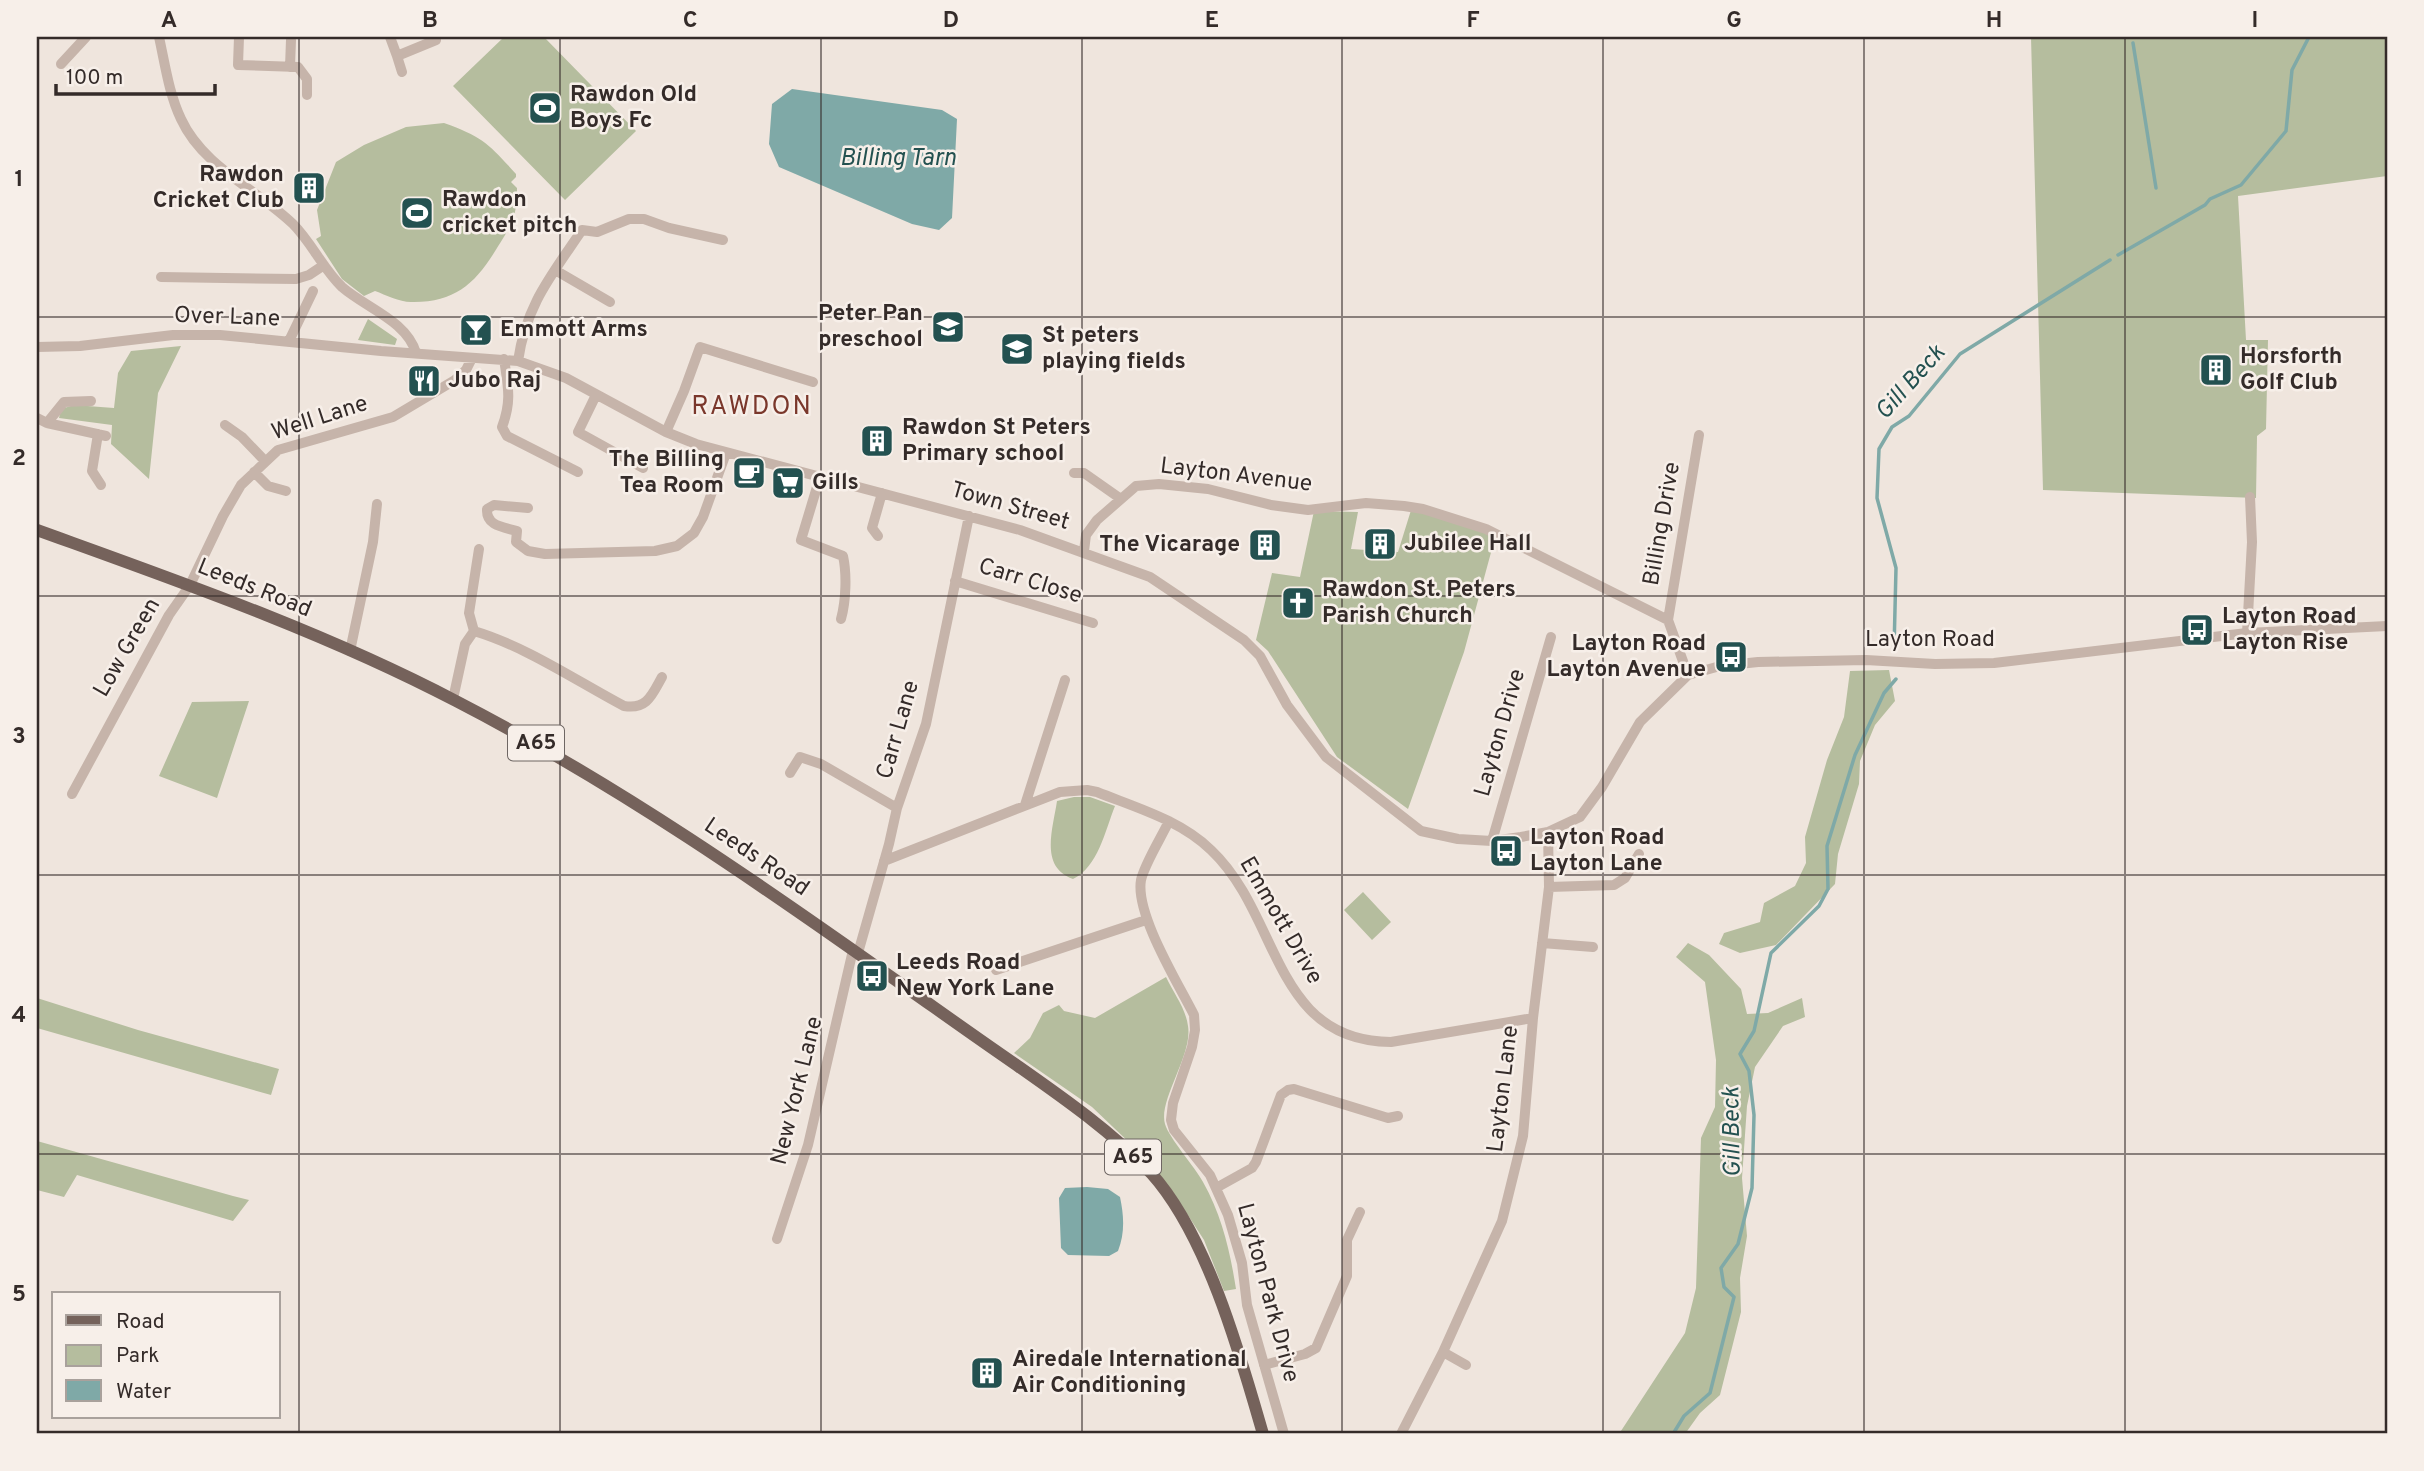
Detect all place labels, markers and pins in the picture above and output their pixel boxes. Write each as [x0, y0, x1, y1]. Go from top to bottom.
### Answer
place label: Rawdon Old Boys Fc [570, 81, 697, 136]
sports icon: Rawdon Old Boys Fc [526, 89, 564, 127]
place label: Rawdon Cricket Club [153, 161, 284, 216]
building icon: Rawdon Cricket Club [290, 169, 328, 207]
place label: Rawdon cricket pitch [442, 186, 577, 241]
sports icon: Rawdon cricket pitch [398, 194, 436, 232]
place label: Peter Pan preschool [818, 300, 923, 355]
school or university icon: Peter Pan preschool [929, 308, 967, 346]
bar icon: Emmott Arms [457, 311, 495, 349]
place label: Emmott Arms [500, 316, 648, 345]
place label: St peters playing fields [1042, 322, 1186, 377]
school or university icon: St peters playing fields [998, 330, 1036, 368]
place label: Horsforth Golf Club [2240, 343, 2342, 398]
building icon: Horsforth Golf Club [2197, 351, 2235, 389]
restaurant icon: Jubo Raj [405, 362, 443, 400]
place label: Jubo Raj [448, 367, 541, 396]
place label: Rawdon St Peters Primary school [902, 414, 1091, 469]
building icon: Rawdon St Peters Primary school [858, 422, 896, 460]
place label: The Billing Tea Room [609, 446, 724, 501]
cafe icon: The Billing Tea Room [730, 454, 768, 492]
supermarket icon: Gills [769, 464, 807, 502]
place label: Gills [812, 469, 859, 498]
building icon: Jubilee Hall [1361, 525, 1399, 563]
building icon: The Vicarage [1246, 526, 1284, 564]
place label: Jubilee Hall [1404, 530, 1532, 559]
place label: The Vicarage [1099, 531, 1240, 560]
place label: Rawdon St. Peters Parish Church [1322, 576, 1516, 631]
church icon: Rawdon St. Peters Parish Church [1279, 584, 1317, 622]
place label: Layton Road Layton Rise [2222, 603, 2357, 658]
bus stop icon: Layton Road Layton Rise [2178, 611, 2216, 649]
place label: Layton Road Layton Avenue [1546, 630, 1706, 685]
bus stop icon: Layton Road Layton Avenue [1712, 638, 1750, 676]
place label: Layton Road Layton Lane [1530, 824, 1665, 879]
bus stop icon: Layton Road Layton Lane [1487, 832, 1525, 870]
place label: Leeds Road New York Lane [896, 949, 1054, 1004]
bus stop icon: Leeds Road New York Lane [853, 957, 891, 995]
place label: Airedale International Air Conditioning [1012, 1346, 1247, 1401]
building icon: Airedale International Air Conditioning [968, 1354, 1006, 1392]

